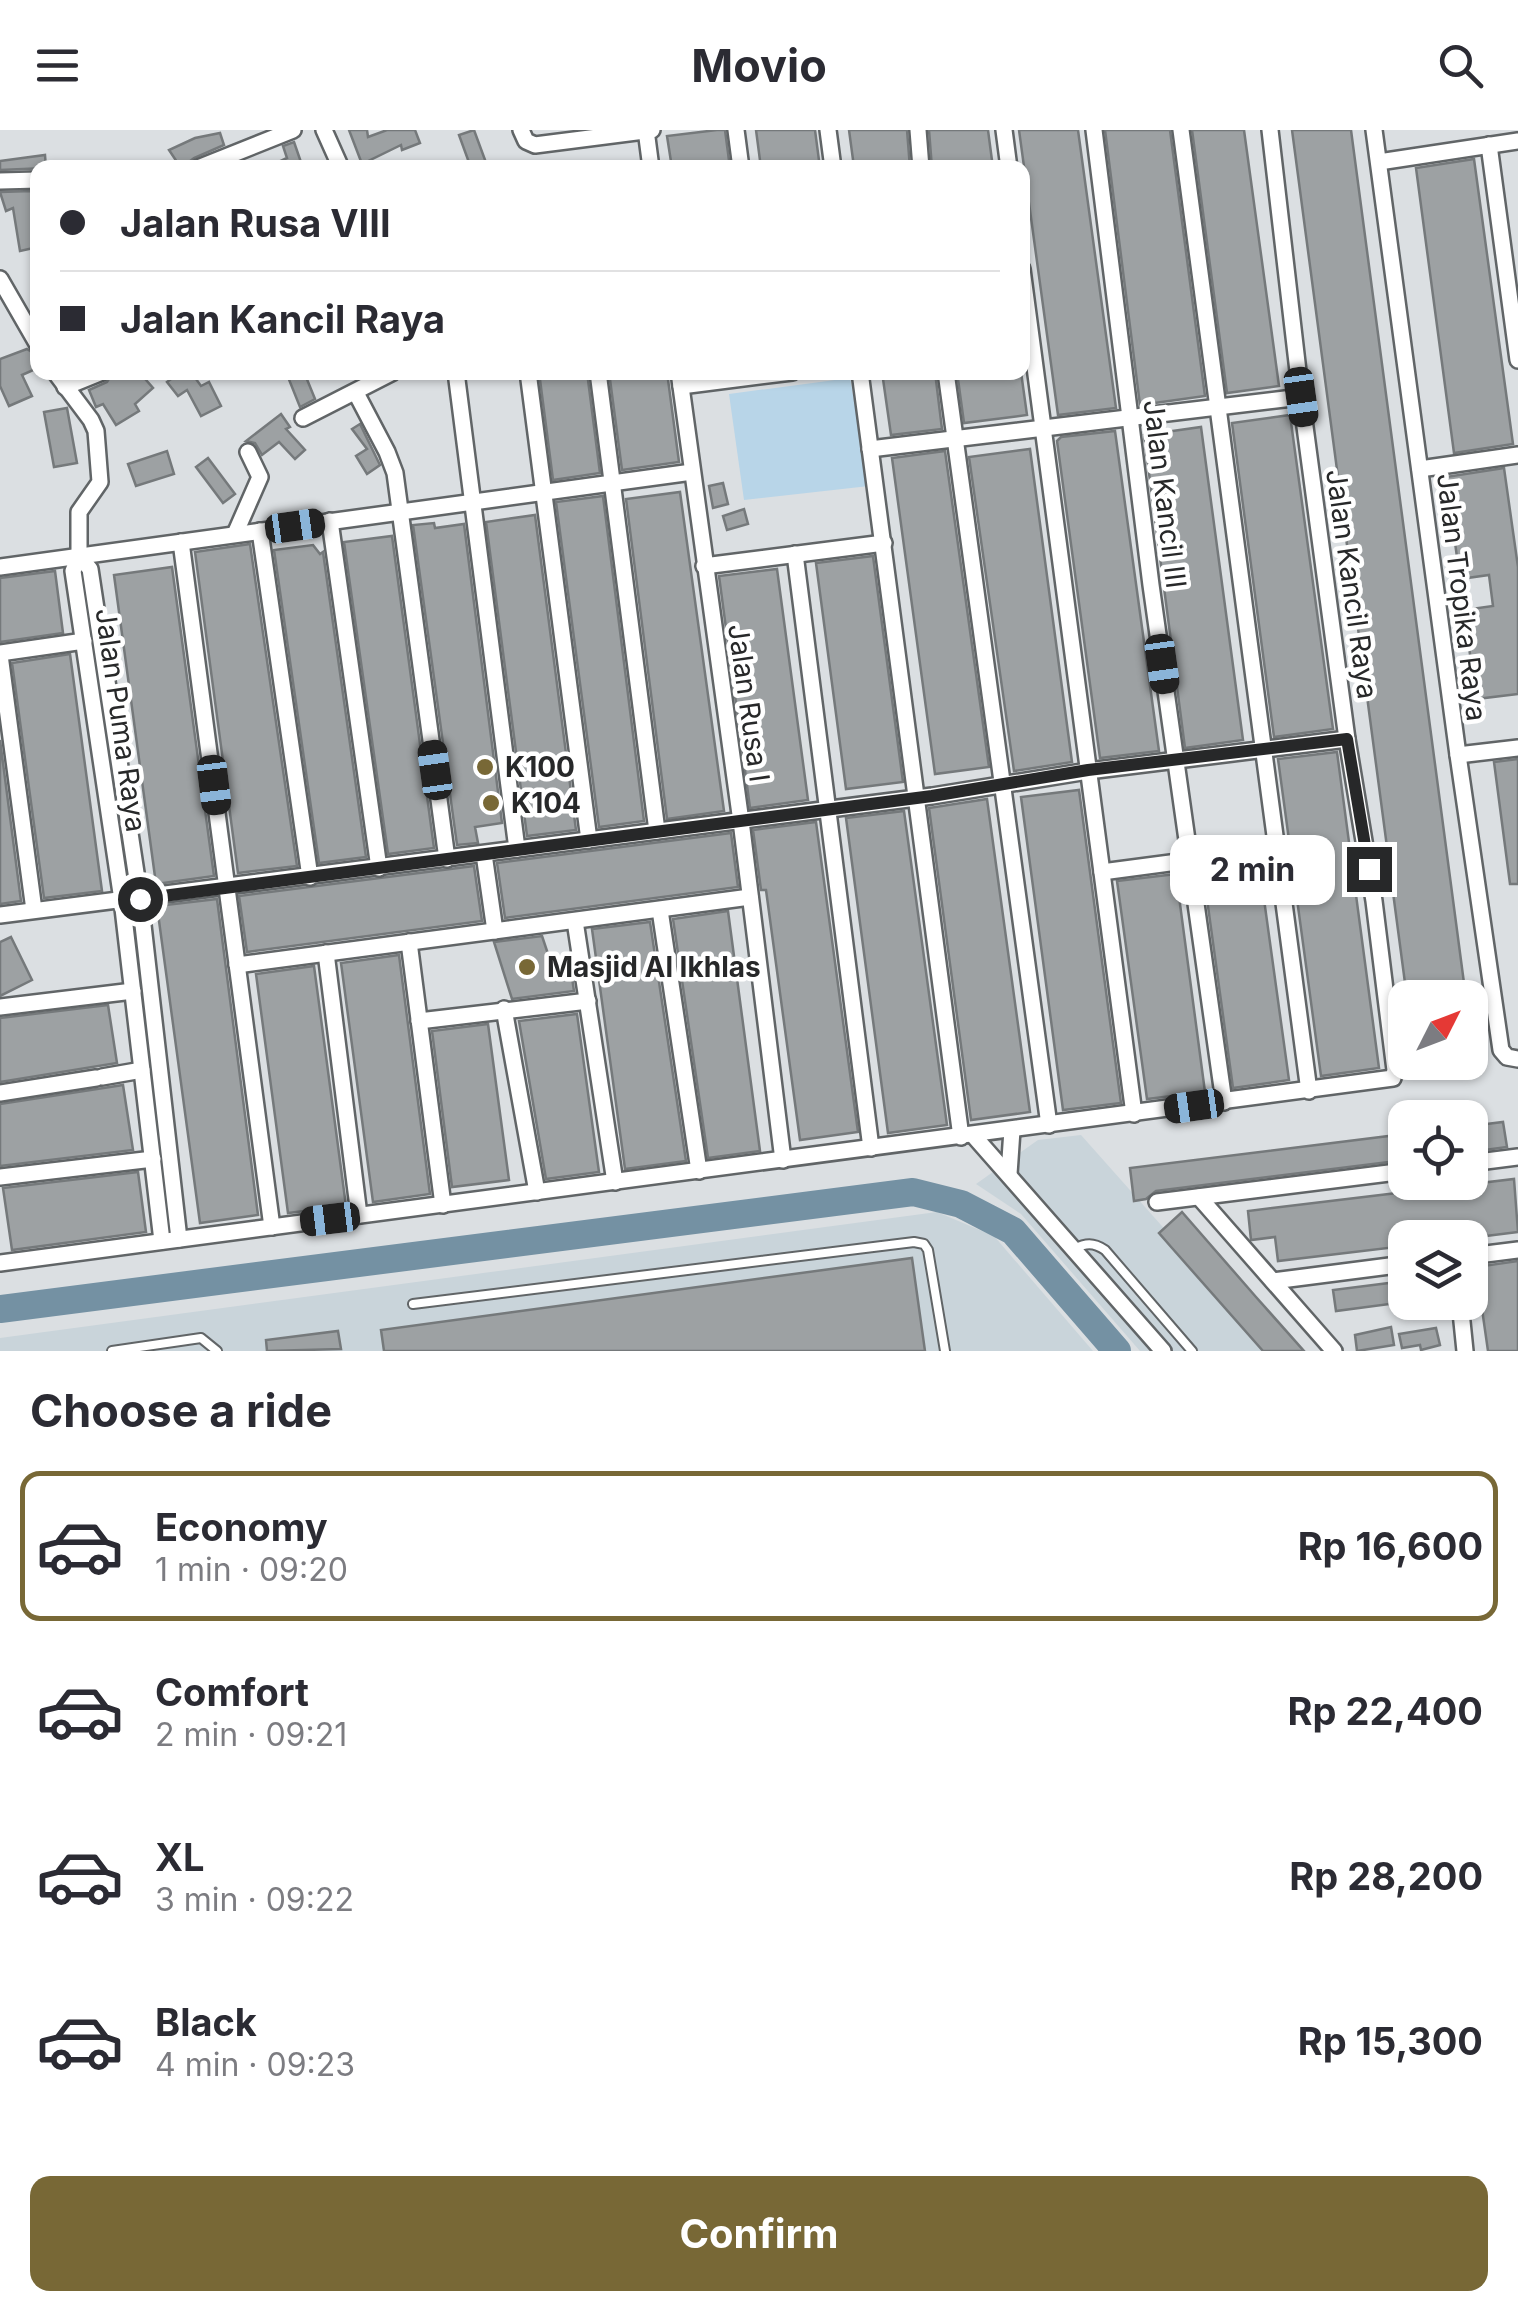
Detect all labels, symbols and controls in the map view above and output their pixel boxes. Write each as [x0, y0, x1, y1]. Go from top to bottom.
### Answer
icon: menu [30, 38, 85, 93]
text: Movio [691, 38, 827, 93]
icon: search [1433, 38, 1488, 93]
text: Jalan Rusa VIII [120, 200, 391, 246]
text: Jalan Kancil Raya [120, 296, 445, 342]
car [1282, 365, 1320, 429]
street label: Jalan Kancil III [1137, 398, 1193, 590]
street label: Jalan Kancil Raya [1319, 467, 1385, 701]
street label: Jalan Tropika Raya [1430, 471, 1494, 723]
car [263, 507, 327, 545]
street label: Jalan Puma Raya [88, 606, 154, 834]
street label: Jalan Rusa I [721, 622, 777, 784]
car [1143, 632, 1181, 696]
car [416, 738, 454, 802]
place label: K100 [505, 750, 575, 784]
car [195, 753, 233, 817]
marker: K100 [474, 756, 496, 778]
place label: K104 [511, 786, 581, 820]
marker: K104 [480, 792, 502, 814]
callout: 2 min [1169, 834, 1334, 904]
route end [1347, 847, 1392, 892]
text: 2 min [1210, 850, 1295, 889]
route start [118, 877, 163, 922]
place label: Masjid Al Ikhlas [547, 950, 761, 984]
marker: Masjid Al Ikhlas [516, 956, 538, 978]
north arrow [1388, 980, 1488, 1080]
map controls [1388, 980, 1488, 1320]
car [1162, 1087, 1226, 1125]
button: locate [1388, 1100, 1488, 1200]
car [298, 1200, 362, 1238]
button: layers [1388, 1220, 1488, 1320]
text: Choose a ride [30, 1383, 332, 1438]
icon: car [35, 1501, 125, 1591]
text: Economy [155, 1504, 328, 1550]
text: Rp 16,600 [1298, 1523, 1483, 1569]
text: 1 min · 09:20 [155, 1550, 348, 1589]
icon: car [35, 1666, 125, 1756]
text: Comfort [155, 1669, 309, 1715]
text: Rp 22,400 [1288, 1688, 1483, 1734]
text: 2 min · 09:21 [155, 1715, 347, 1754]
icon: car [35, 1831, 125, 1921]
text: XL [155, 1834, 205, 1880]
text: Rp 28,200 [1289, 1853, 1483, 1899]
text: 3 min · 09:22 [155, 1880, 354, 1919]
icon: car [35, 1996, 125, 2086]
text: Black [155, 1999, 257, 2045]
text: Rp 15,300 [1298, 2018, 1483, 2064]
text: 4 min · 09:23 [155, 2045, 355, 2084]
button: Confirm [30, 2176, 1488, 2291]

